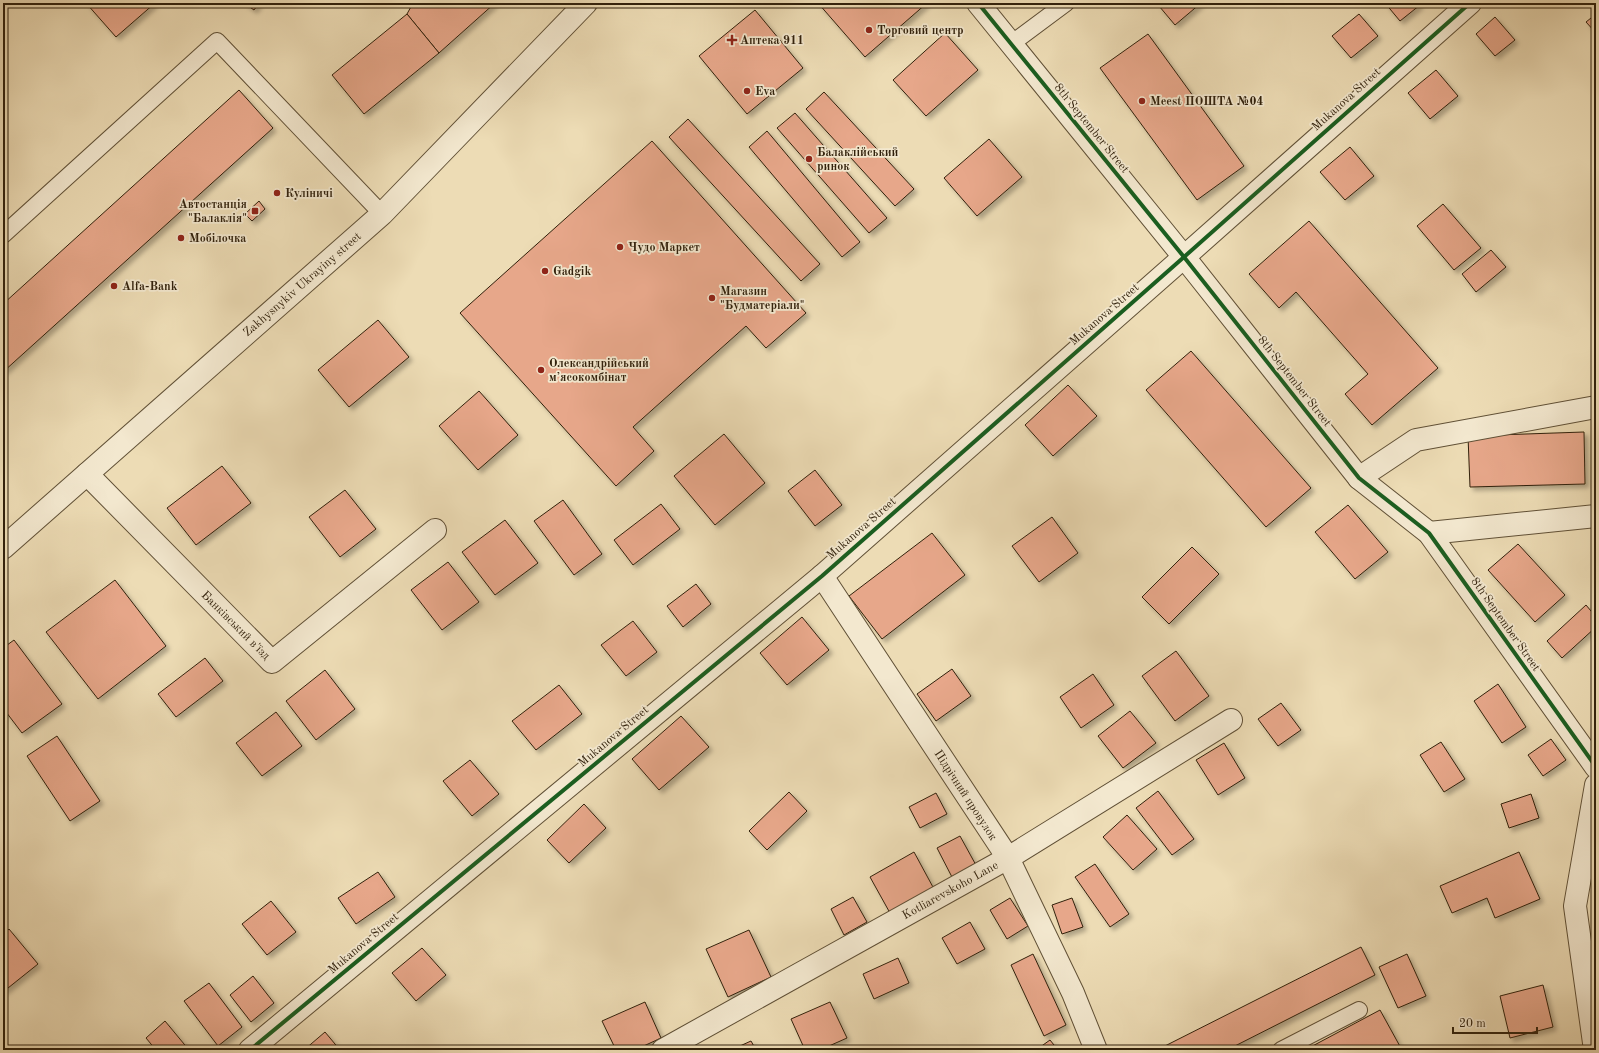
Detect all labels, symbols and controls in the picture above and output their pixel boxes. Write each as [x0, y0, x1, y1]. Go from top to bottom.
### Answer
marker: Торговий центр [864, 25, 874, 35]
place label: Торговий центр [877, 25, 964, 37]
marker: Аптека 911 [727, 35, 737, 45]
place label: Аптека 911 [740, 35, 804, 47]
street label: Mukanova Street [1310, 66, 1383, 134]
street label: 8th September Street [1052, 82, 1131, 176]
marker: Eva [742, 86, 752, 96]
place label: Eva [755, 86, 775, 98]
marker: Meest ПОШТА №04 [1137, 96, 1147, 106]
place label: Meest ПОШТА №04 [1150, 96, 1263, 108]
place label: Балаклійський ринок [817, 147, 899, 173]
marker: Балаклійський ринок [804, 154, 814, 164]
marker: Куліничі [272, 188, 282, 198]
place label: Куліничі [285, 188, 333, 200]
place label: Автостанція "Балаклія" [179, 199, 247, 225]
marker: Автостанція "Балаклія" [250, 206, 260, 216]
street label: Zakhysnykiv Ukrayiny street [241, 230, 364, 339]
marker: Мобілочка [176, 233, 186, 243]
place label: Мобілочка [189, 233, 246, 245]
marker: Чудо Маркет [615, 242, 625, 252]
place label: Чудо Маркет [628, 242, 700, 254]
marker: Gadgik [540, 266, 550, 276]
place label: Gadgik [553, 266, 591, 278]
marker: Alfa-Bank [109, 281, 119, 291]
place label: Alfa-Bank [122, 281, 178, 293]
street label: Mukanova Street [1068, 281, 1142, 348]
place label: Магазин "Будматеріали" [720, 286, 805, 312]
marker: Магазин "Будматеріали" [707, 293, 717, 303]
street label: 8th September Street [1255, 334, 1333, 429]
place label: Олександрійський мʼясокомбінат [549, 358, 649, 384]
marker: Олександрійський мʼясокомбінат [536, 365, 546, 375]
street label: Mukanova Street [825, 495, 899, 562]
street label: 8th September Street [1468, 576, 1542, 674]
street label: Банківський в'їзд [199, 588, 273, 662]
street label: Mukanova Street [576, 704, 651, 770]
street label: Підрічний провулок [932, 748, 1000, 843]
street label: Kotliarevskoho Lane [900, 859, 1001, 922]
street label: Mukanova Street [326, 911, 401, 977]
scale bar [1453, 1009, 1537, 1035]
text: 20 m [1459, 1018, 1486, 1030]

